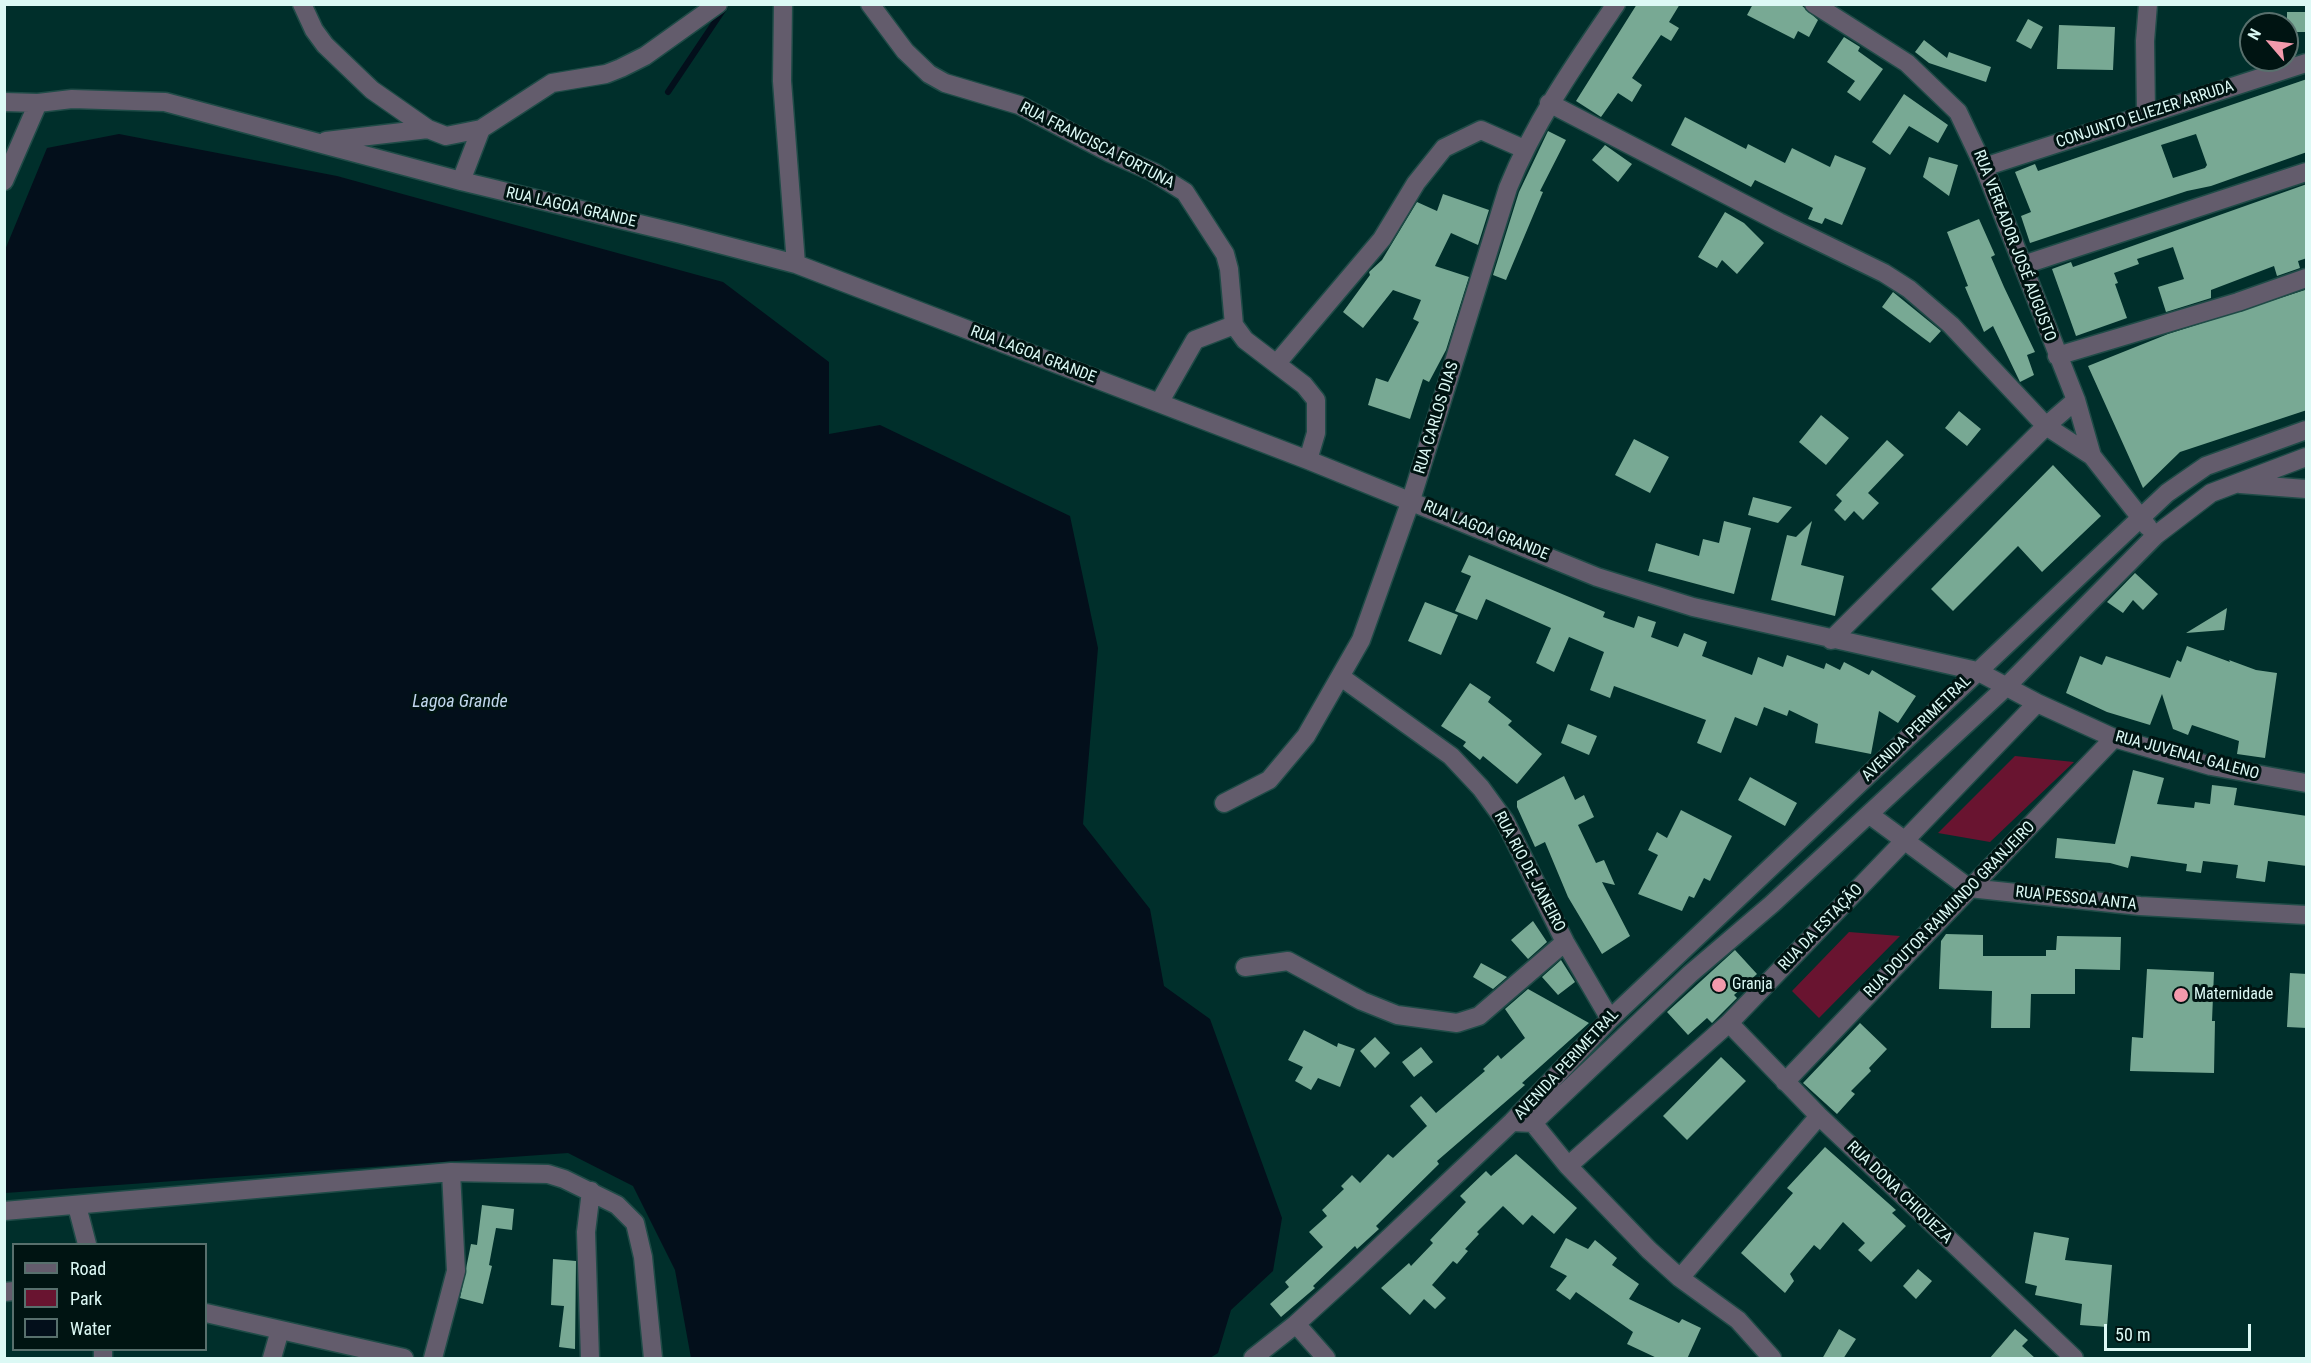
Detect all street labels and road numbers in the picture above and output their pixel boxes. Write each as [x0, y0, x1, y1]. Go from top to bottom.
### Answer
street label: CONJUNTO ELIEZER ARRUDA [2054, 77, 2236, 153]
street label: RUA FRANCISCA FORTUNA [1017, 99, 1177, 193]
street label: RUA VEREADOR JOSÉ AUGUSTO [1969, 148, 2059, 344]
street label: RUA LAGOA GRANDE [504, 184, 638, 232]
street label: RUA LAGOA GRANDE [967, 322, 1099, 388]
street label: RUA CARLOS DIAS [1411, 359, 1463, 477]
street label: RUA LAGOA GRANDE [1421, 497, 1551, 565]
street label: AVENIDA PERIMETRAL [1858, 672, 1976, 786]
street label: RUA JUVENAL GALENO [2113, 728, 2261, 784]
street label: RUA RIO DE JANEIRO [1489, 809, 1569, 935]
street label: RUA DOUTOR RAIMUNDO GRANJEIRO [1860, 818, 2040, 1002]
street label: RUA DA ESTAÇÃO [1775, 881, 1867, 975]
street label: RUA PESSOA ANTA [2014, 883, 2138, 915]
street label: AVENIDA PERIMETRAL [1511, 1006, 1623, 1124]
street label: RUA DONA CHIQUEZA [1842, 1138, 1956, 1248]

